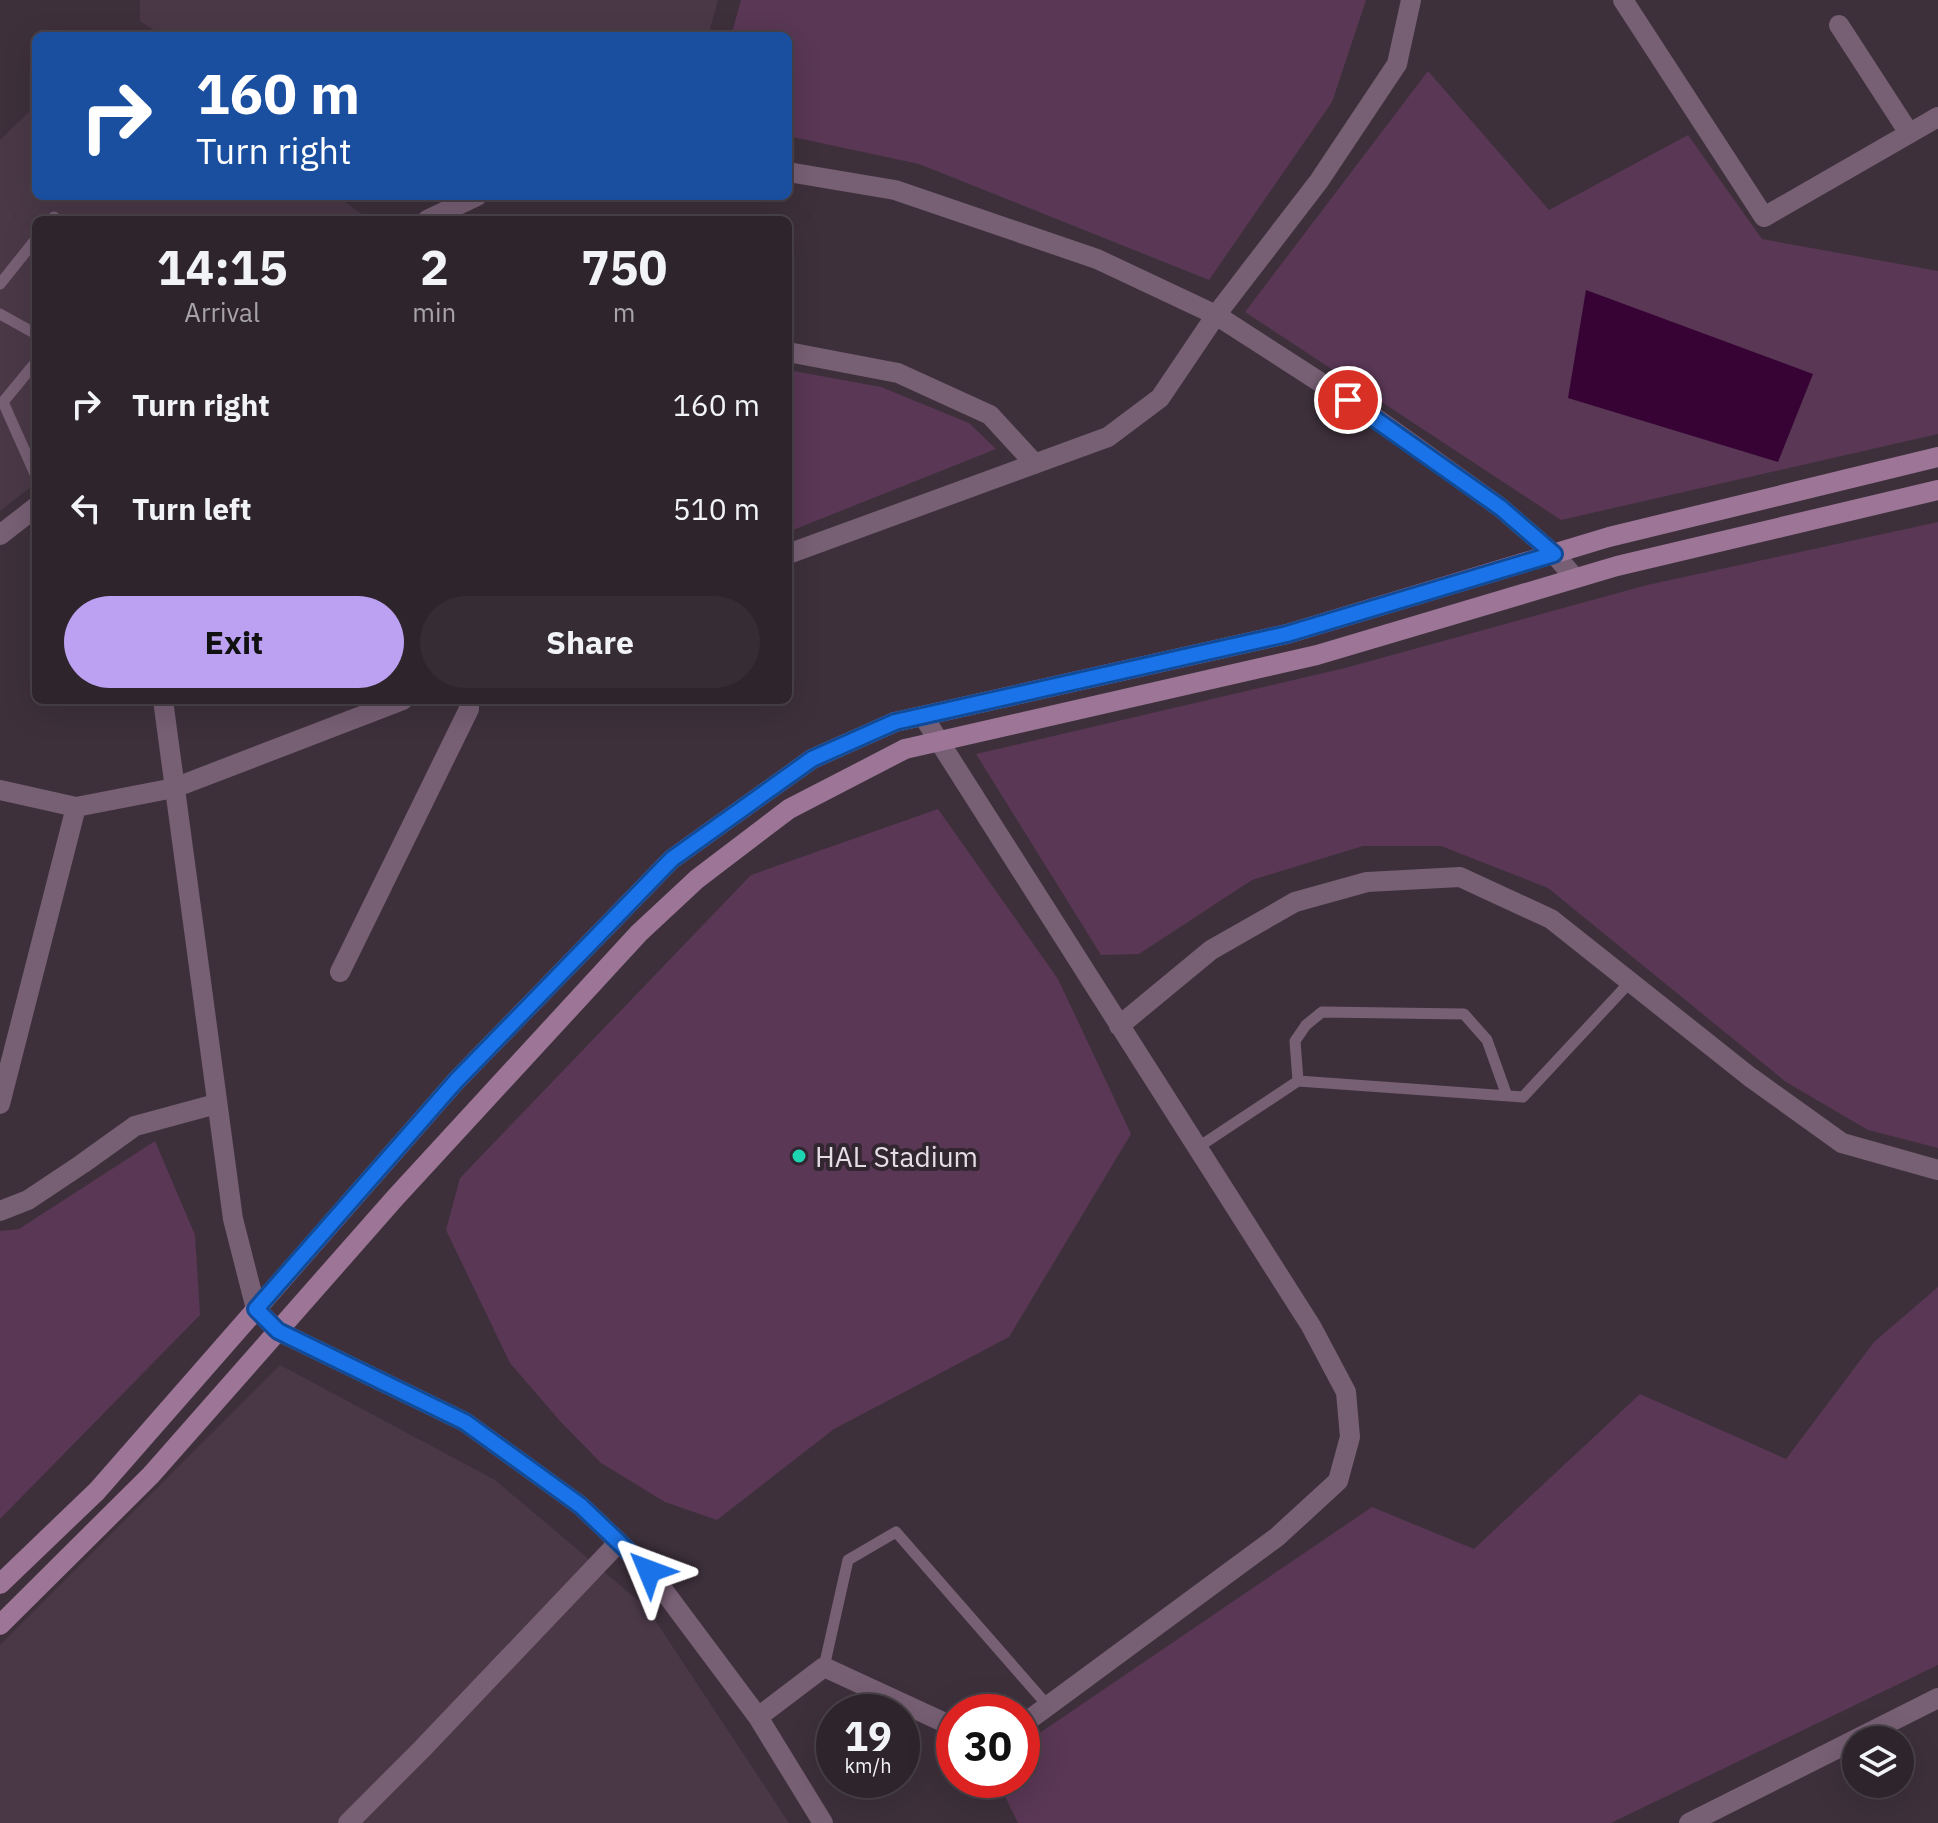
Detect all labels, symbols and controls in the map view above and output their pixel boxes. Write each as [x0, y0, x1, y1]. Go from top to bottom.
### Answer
text: 160 m [196, 57, 360, 129]
icon: right [64, 64, 168, 168]
text: Turn right [196, 127, 352, 174]
text: 14:15 [157, 236, 288, 298]
text: 2 [420, 236, 449, 298]
text: 750 [581, 236, 667, 298]
text: Arrival [184, 295, 260, 329]
text: min [412, 295, 456, 329]
text: m [613, 295, 635, 329]
pin [1314, 366, 1382, 434]
icon: arrive [1326, 378, 1370, 422]
icon: right [64, 382, 108, 426]
text: Turn right [132, 385, 270, 424]
text: 160 m [673, 385, 760, 424]
icon: left [64, 486, 108, 530]
text: Turn left [132, 489, 251, 528]
text: 510 m [673, 489, 760, 528]
button: Exit [64, 596, 404, 688]
button: Share [420, 596, 760, 688]
place label: HAL Stadium [815, 1138, 978, 1175]
marker: HAL Stadium [790, 1147, 808, 1165]
position arrow [607, 1529, 691, 1613]
speed limit sign: 30 [936, 1694, 1040, 1798]
text: 19 [844, 1710, 892, 1762]
map controls [1842, 1726, 1914, 1798]
button: layers [1842, 1726, 1914, 1798]
text: km/h [844, 1752, 892, 1779]

